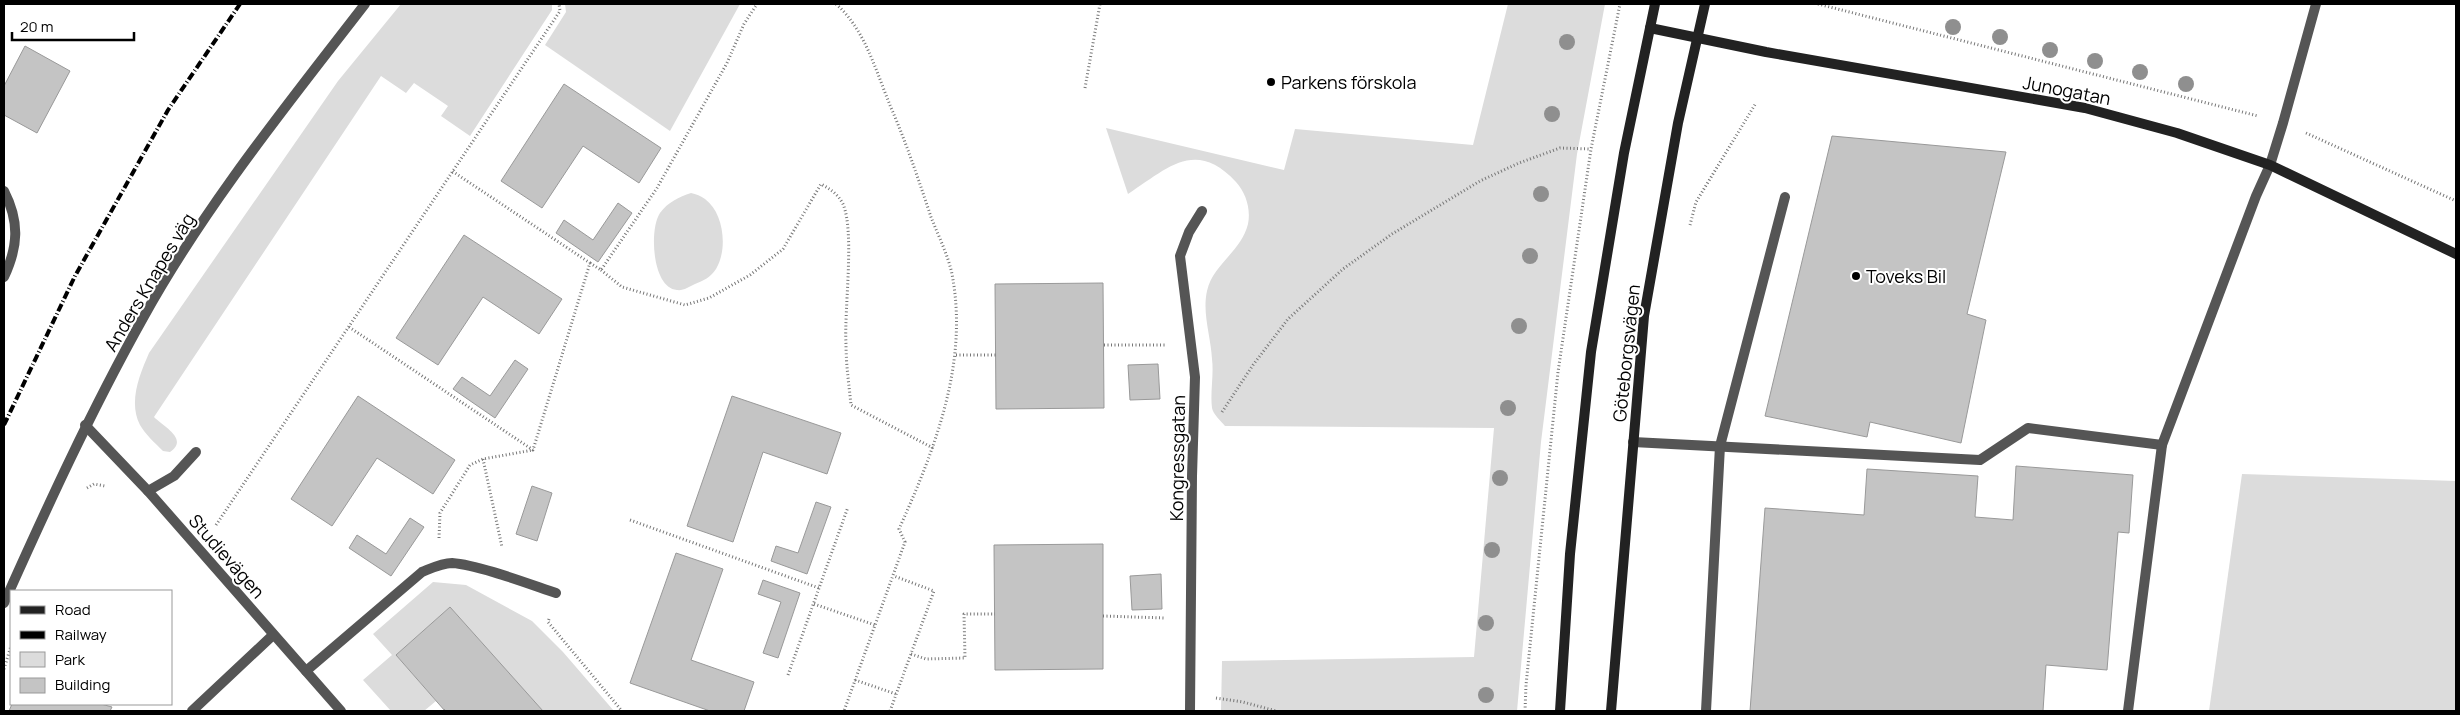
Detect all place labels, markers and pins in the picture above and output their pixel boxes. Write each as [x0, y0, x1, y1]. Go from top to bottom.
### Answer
place label: Parkens förskola [1281, 70, 1417, 94]
marker: Parkens förskola [1265, 76, 1277, 88]
place label: Toveks Bil [1866, 264, 1946, 288]
marker: Toveks Bil [1850, 270, 1862, 282]

